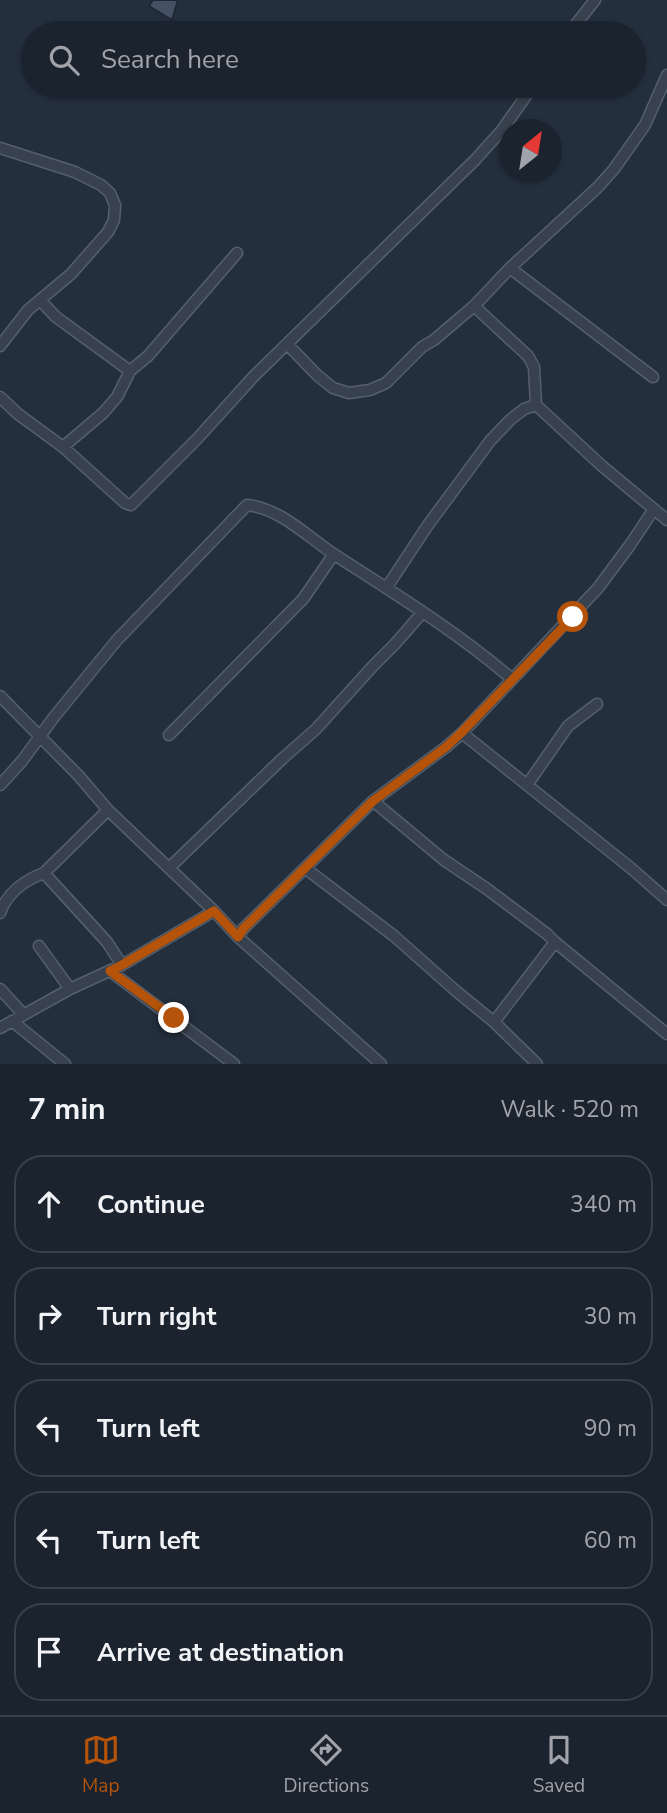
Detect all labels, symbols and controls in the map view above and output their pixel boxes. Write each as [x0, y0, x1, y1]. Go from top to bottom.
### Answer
search box [21, 21, 646, 98]
icon: search [45, 41, 83, 79]
text: Search here [101, 42, 239, 77]
north arrow [499, 119, 562, 182]
route start [557, 601, 588, 632]
route end [158, 1002, 189, 1033]
text: 7 min [28, 1089, 106, 1130]
text: Walk · 520 m [500, 1094, 639, 1125]
icon: ahead [30, 1185, 68, 1223]
text: Continue [97, 1187, 205, 1222]
text: 340 m [570, 1189, 637, 1220]
icon: right [30, 1297, 68, 1335]
text: Turn right [97, 1299, 216, 1334]
text: 30 m [584, 1301, 637, 1332]
icon: left [30, 1409, 68, 1447]
text: Turn left [97, 1411, 200, 1446]
text: 90 m [584, 1413, 637, 1444]
icon: left [30, 1521, 68, 1559]
text: Turn left [97, 1523, 200, 1558]
text: 60 m [584, 1525, 637, 1556]
icon: arrive [30, 1633, 68, 1671]
text: Arrive at destination [97, 1635, 344, 1670]
tab: Map [82, 1731, 120, 1799]
tab: Directions [283, 1731, 369, 1799]
tab: Saved [533, 1731, 585, 1799]

